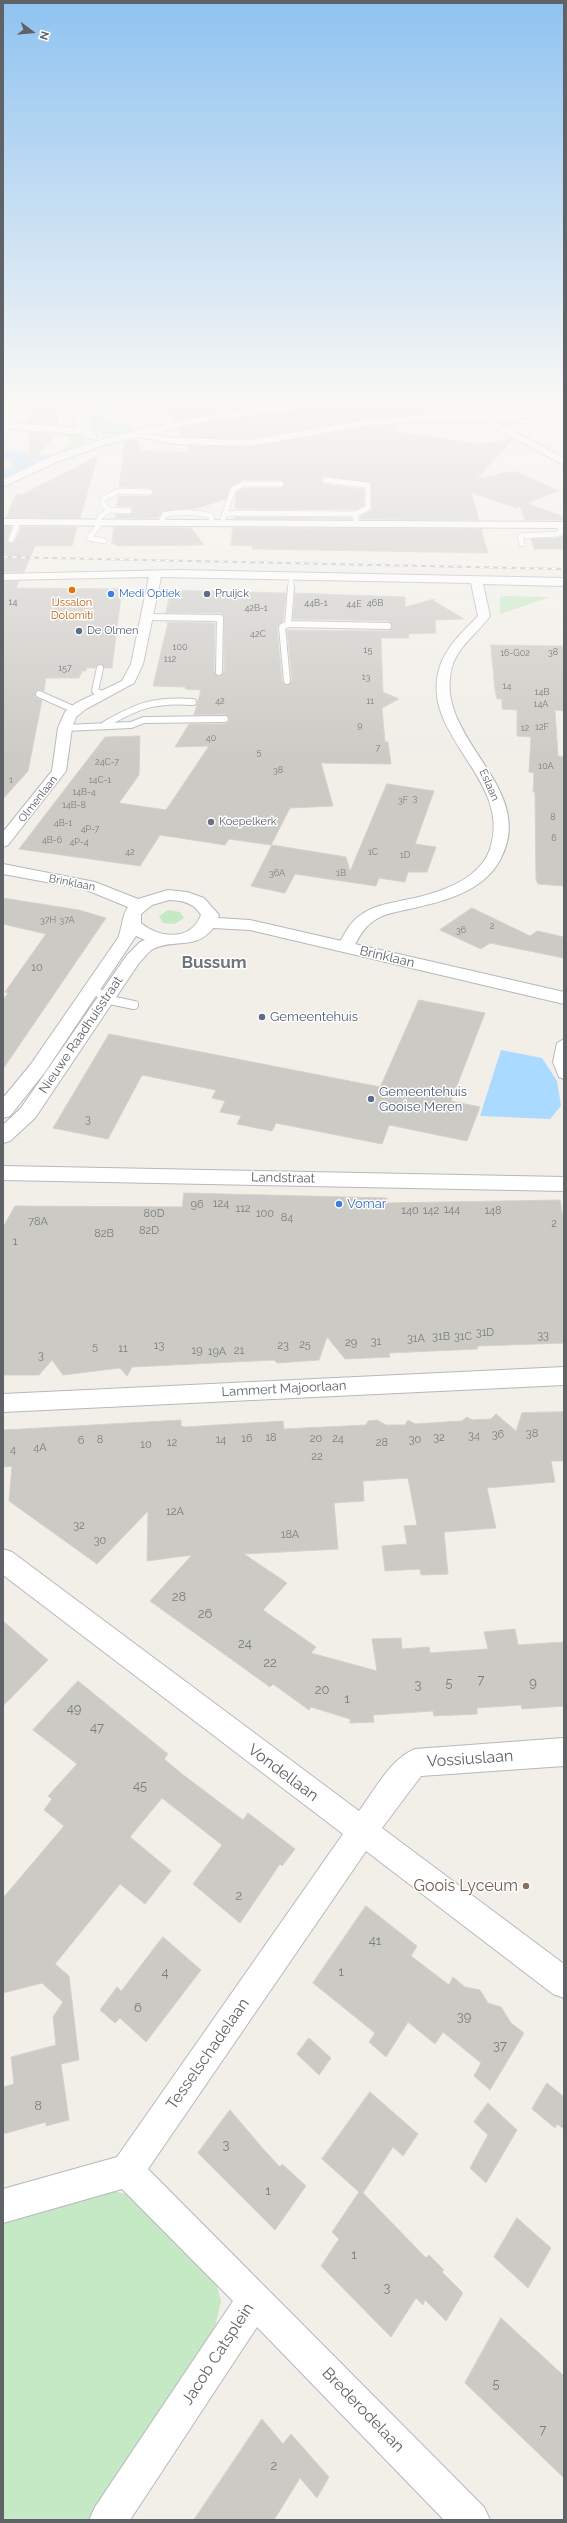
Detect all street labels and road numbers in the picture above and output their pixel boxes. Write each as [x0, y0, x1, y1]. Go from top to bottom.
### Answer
street label: Eslaan [476, 767, 502, 803]
street label: Olmenlaan [16, 773, 60, 825]
street label: Brinklaan [48, 872, 96, 894]
street label: Brinklaan [358, 943, 416, 971]
street label: Nieuwe Raadhuisstraat [36, 973, 126, 1097]
street label: Landstraat [251, 1170, 315, 1186]
street label: Lammert Majoorlaan [221, 1378, 347, 1400]
street label: Vondellaan [244, 1740, 322, 1806]
street label: Vossiuslaan [426, 1746, 514, 1772]
street label: Tesselschadelaan [162, 1995, 254, 2113]
street label: Jacob Catsplein [178, 2299, 258, 2409]
street label: Brederodelaan [318, 2364, 408, 2456]

